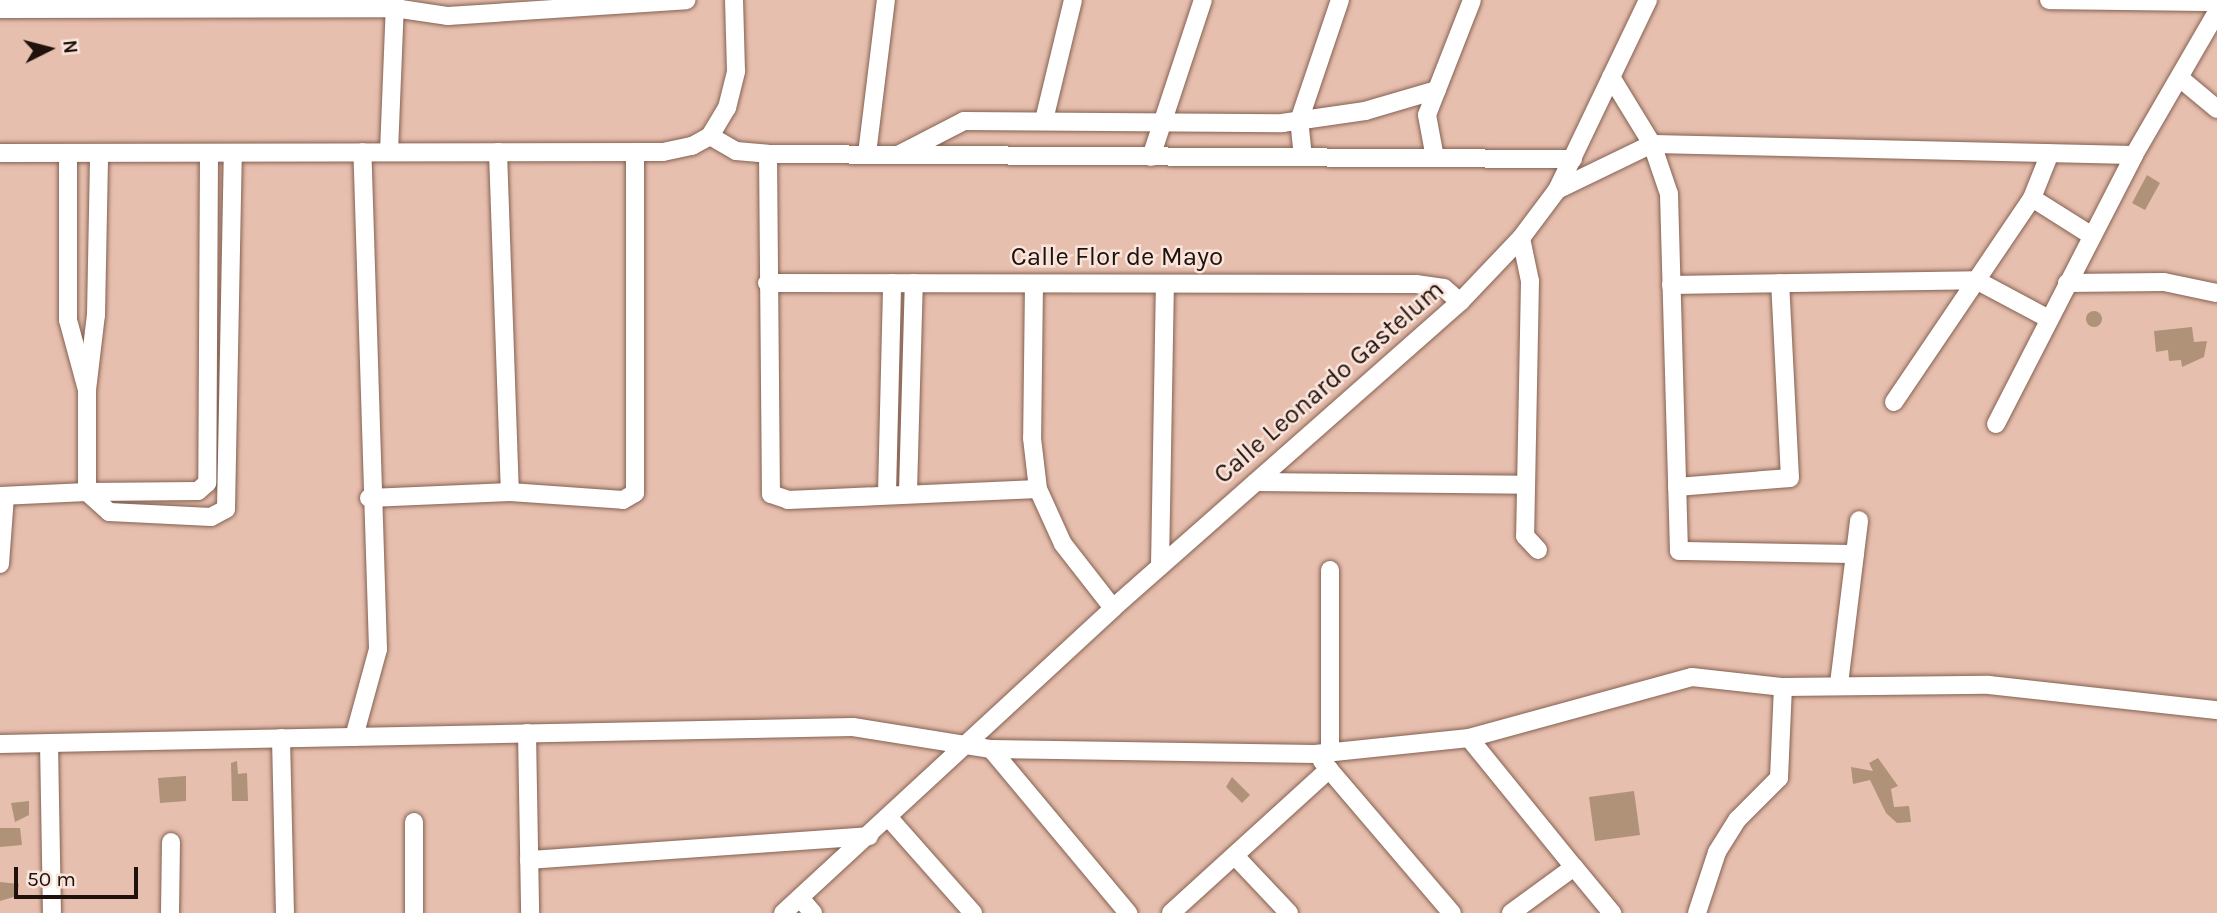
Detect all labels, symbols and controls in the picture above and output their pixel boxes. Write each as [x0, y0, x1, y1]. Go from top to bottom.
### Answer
north arrow [14, 14, 84, 84]
text: N [58, 39, 82, 55]
street label: Calle Flor de Mayo [1011, 241, 1223, 273]
street label: Calle Leonardo Gastelum [1208, 274, 1450, 490]
scale bar [18, 853, 142, 897]
text: 50 m [27, 867, 76, 891]

